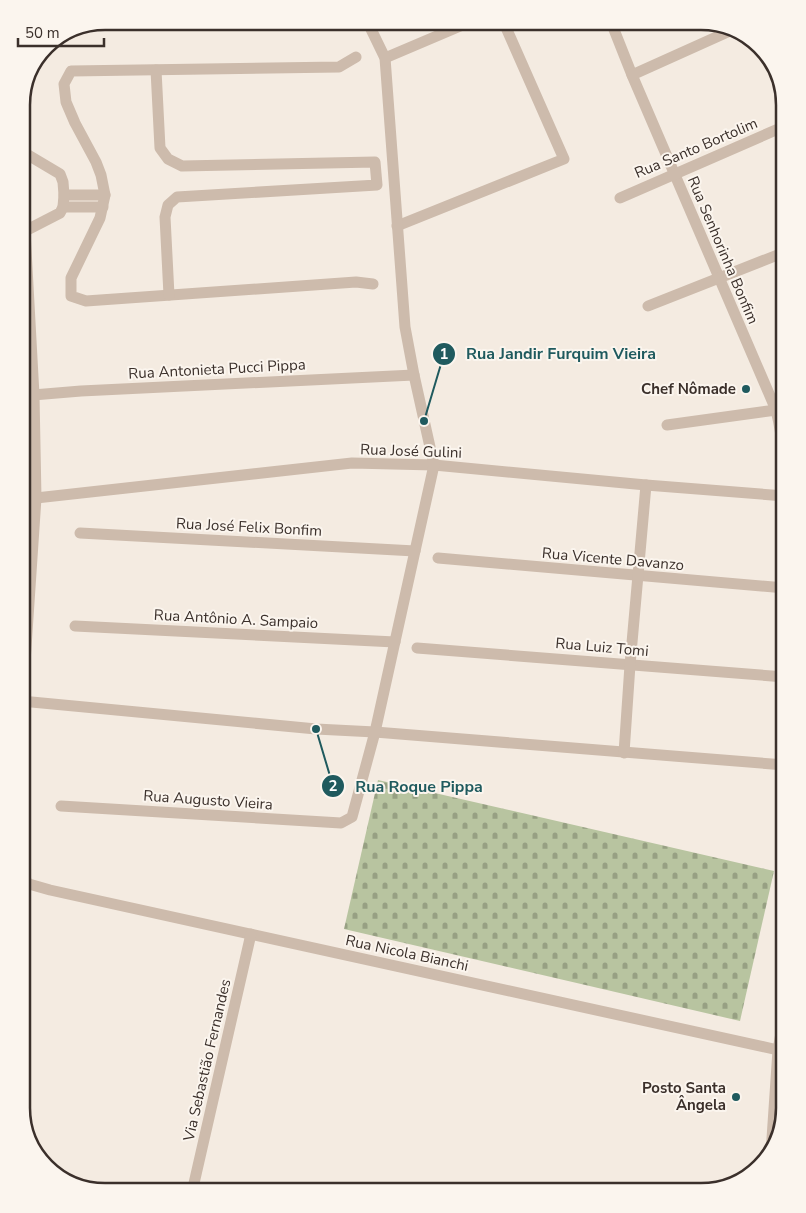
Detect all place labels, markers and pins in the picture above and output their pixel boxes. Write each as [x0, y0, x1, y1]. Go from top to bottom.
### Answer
callout: Rua Jandir Furquim Vieira [431, 338, 667, 369]
place label: Chef Nômade [641, 379, 736, 399]
marker: Chef Nômade [740, 383, 752, 395]
callout: Rua Roque Pippa [320, 771, 493, 802]
place label: Posto Santa Ângela [642, 1078, 726, 1115]
marker: Posto Santa Ângela [730, 1091, 742, 1103]

